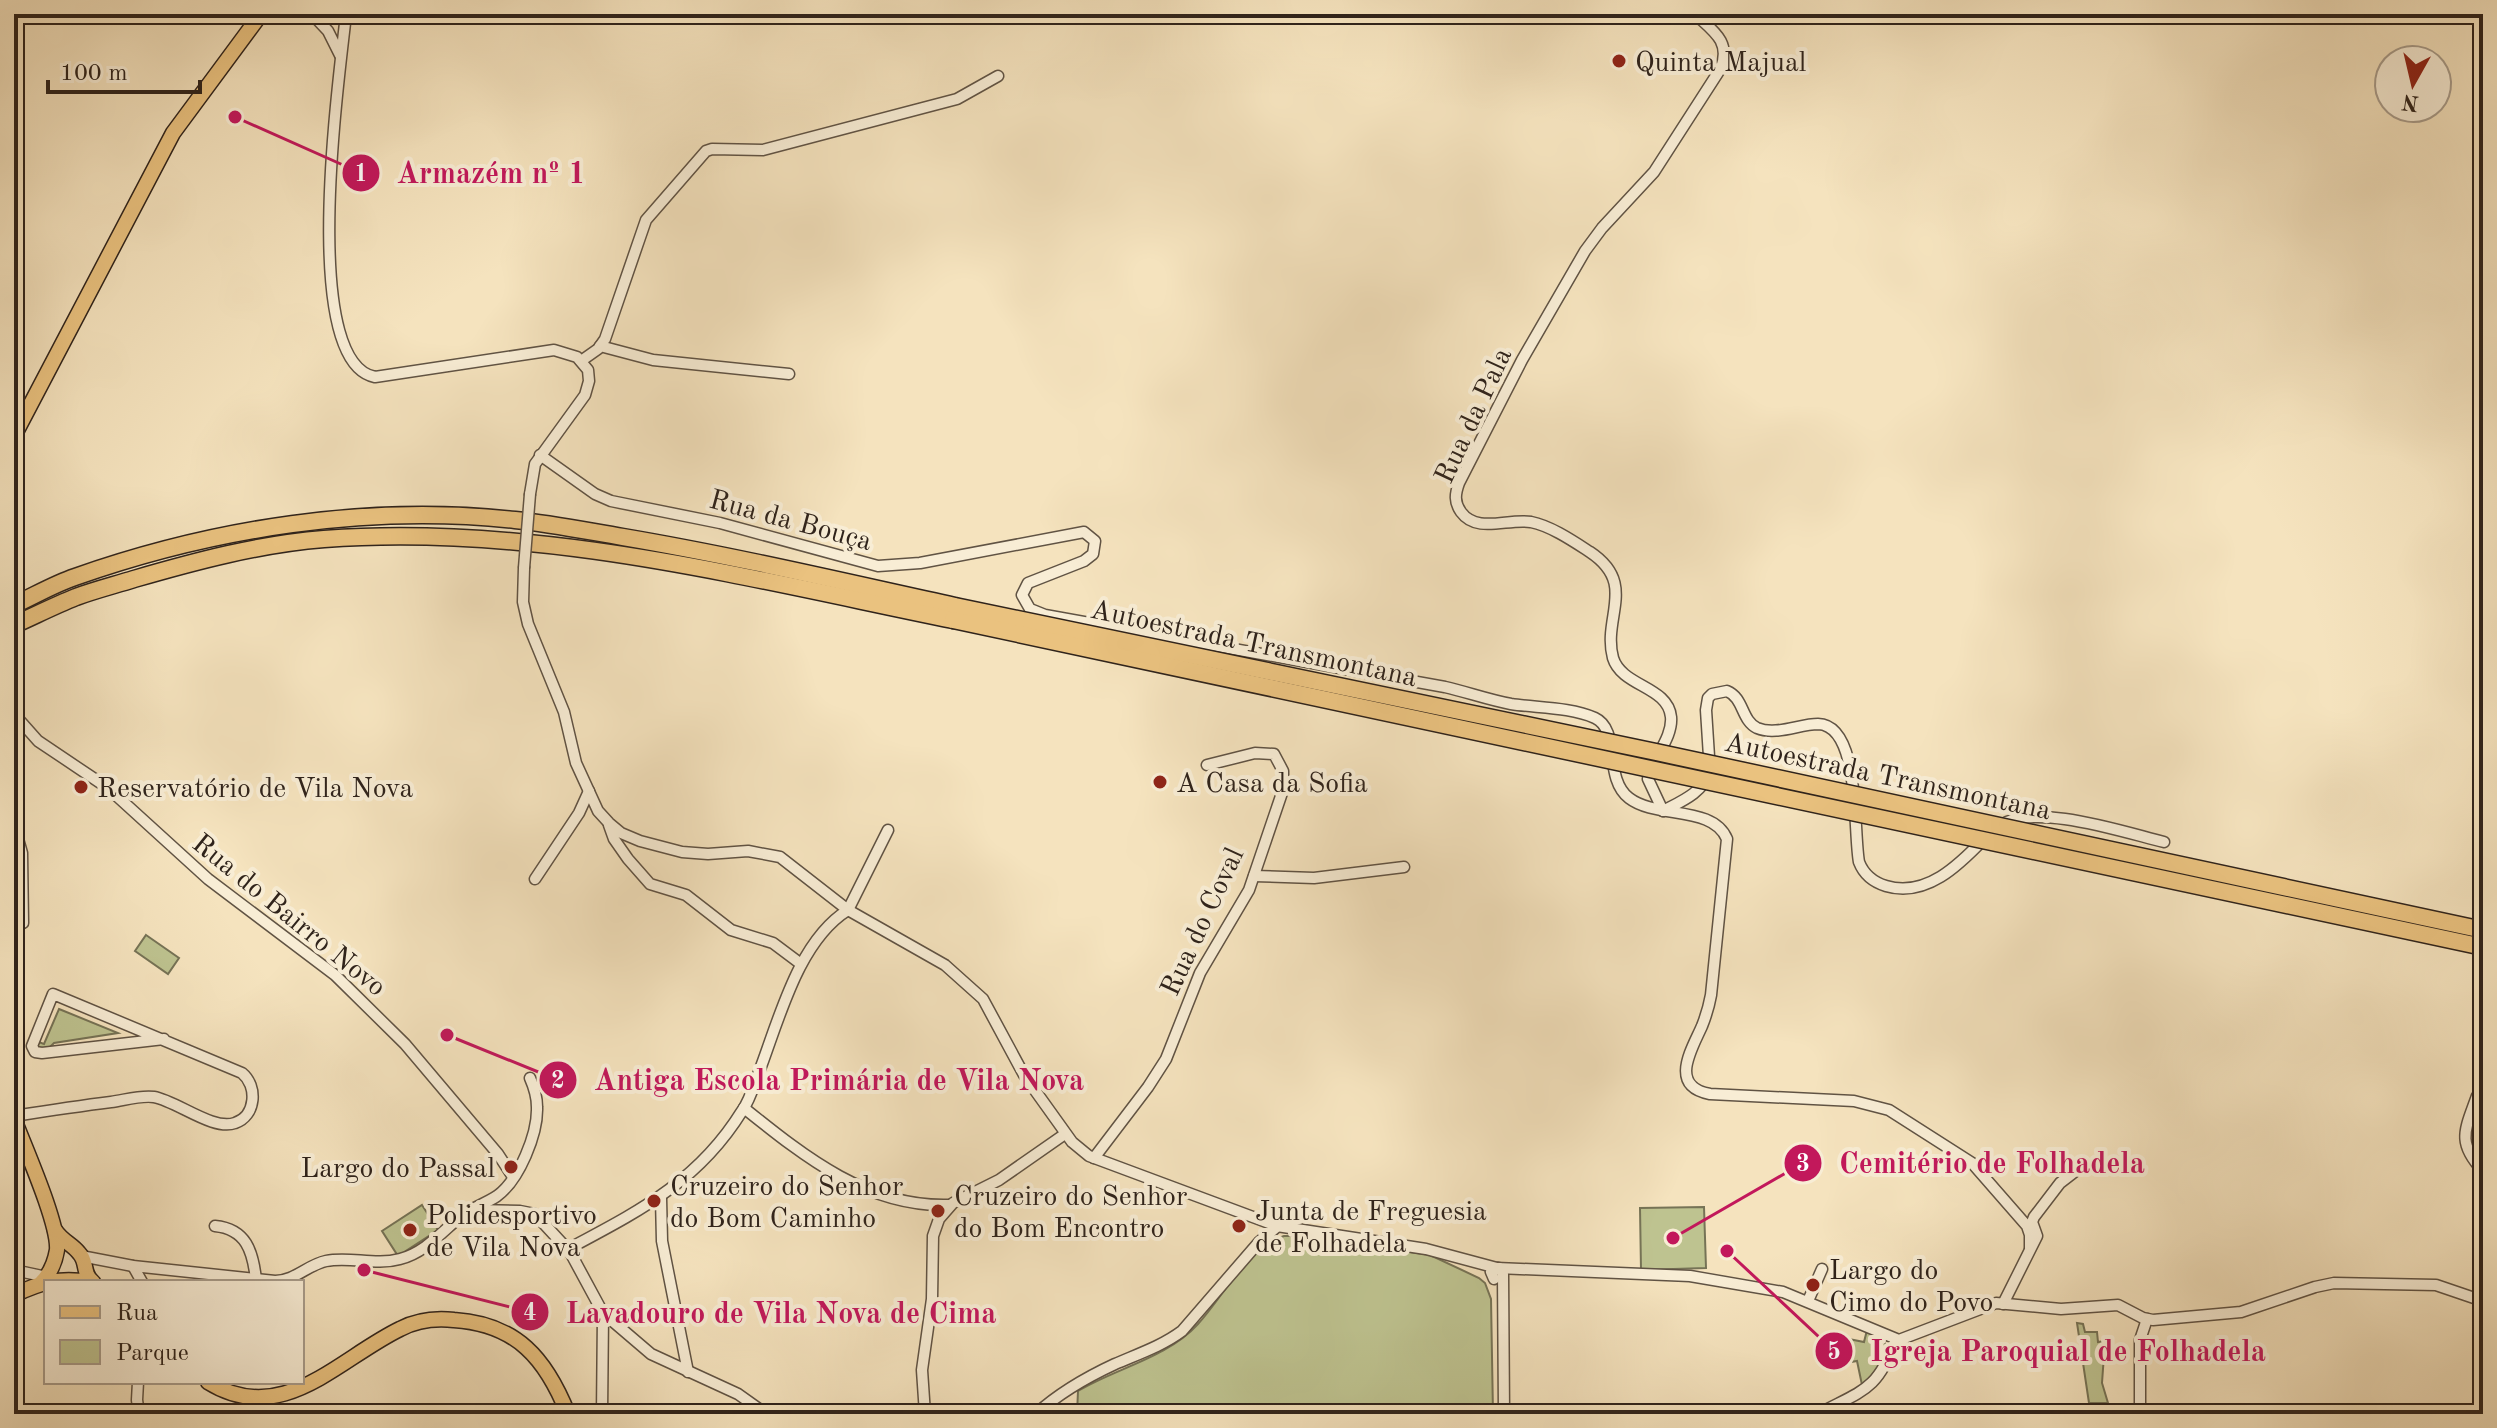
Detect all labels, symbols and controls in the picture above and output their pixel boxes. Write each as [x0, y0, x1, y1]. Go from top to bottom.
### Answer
scale bar [48, 44, 200, 94]
north arrow [2373, 44, 2453, 124]
place label: Quinta Majual [1635, 50, 1806, 78]
marker: Quinta Majual [1610, 52, 1628, 70]
text: 100 m [60, 62, 128, 86]
text: N [2400, 90, 2420, 114]
callout: Armazém nº 1 [341, 146, 602, 200]
text: Armazém nº 1 [396, 160, 586, 190]
text: 1 [354, 163, 368, 187]
street label: Rua da Pala [1431, 344, 1518, 488]
street label: Rua da Bouça [706, 487, 875, 557]
street label: Autoestrada Transmontana [1088, 597, 1419, 693]
street label: Autoestrada Transmontana [1722, 730, 2053, 826]
place label: A Casa da Sofia [1176, 771, 1368, 799]
marker: A Casa da Sofia [1151, 773, 1169, 791]
place label: Reservatório de Vila Nova [97, 776, 413, 804]
marker: Reservatório de Vila Nova [72, 778, 90, 796]
street label: Rua do Bairro Novo [186, 830, 390, 1003]
street label: Rua do Coval [1157, 844, 1250, 1001]
callout: Antiga Escola Primária de Vila Nova [538, 1053, 1100, 1107]
text: Antiga Escola Primária de Vila Nova [594, 1067, 1084, 1097]
text: 2 [551, 1070, 565, 1094]
callout: Cemitério de Folhadela [1783, 1136, 2161, 1190]
text: Cemitério de Folhadela [1839, 1150, 2145, 1180]
text: 3 [1796, 1153, 1810, 1177]
place label: Largo do Passal [300, 1156, 495, 1184]
marker: Largo do Passal [502, 1158, 520, 1176]
place label: Cruzeiro do Senhor do Bom Caminho [670, 1174, 903, 1234]
place label: Cruzeiro do Senhor do Bom Encontro [954, 1184, 1187, 1244]
marker: Cruzeiro do Senhor do Bom Caminho [645, 1192, 663, 1210]
place label: Junta de Freguesia de Folhadela [1255, 1199, 1487, 1259]
marker: Cruzeiro do Senhor do Bom Encontro [929, 1202, 947, 1220]
place label: Polidesportivo de Vila Nova [426, 1203, 597, 1263]
marker: Junta de Freguesia de Folhadela [1230, 1217, 1248, 1235]
marker: Polidesportivo de Vila Nova [401, 1221, 419, 1239]
place label: Largo do Cimo do Povo [1829, 1258, 1993, 1318]
marker: Largo do Cimo do Povo [1804, 1276, 1822, 1294]
legend [44, 1280, 304, 1384]
callout: Lavadouro de Vila Nova de Cima [510, 1285, 1013, 1339]
text: Lavadouro de Vila Nova de Cima [566, 1300, 996, 1330]
text: Rua [116, 1302, 158, 1326]
text: 4 [523, 1302, 537, 1326]
callout: Igreja Paroquial de Folhadela [1814, 1324, 2282, 1378]
text: Igreja Paroquial de Folhadela [1870, 1338, 2266, 1368]
text: 5 [1827, 1340, 1841, 1365]
text: Parque [116, 1342, 189, 1366]

